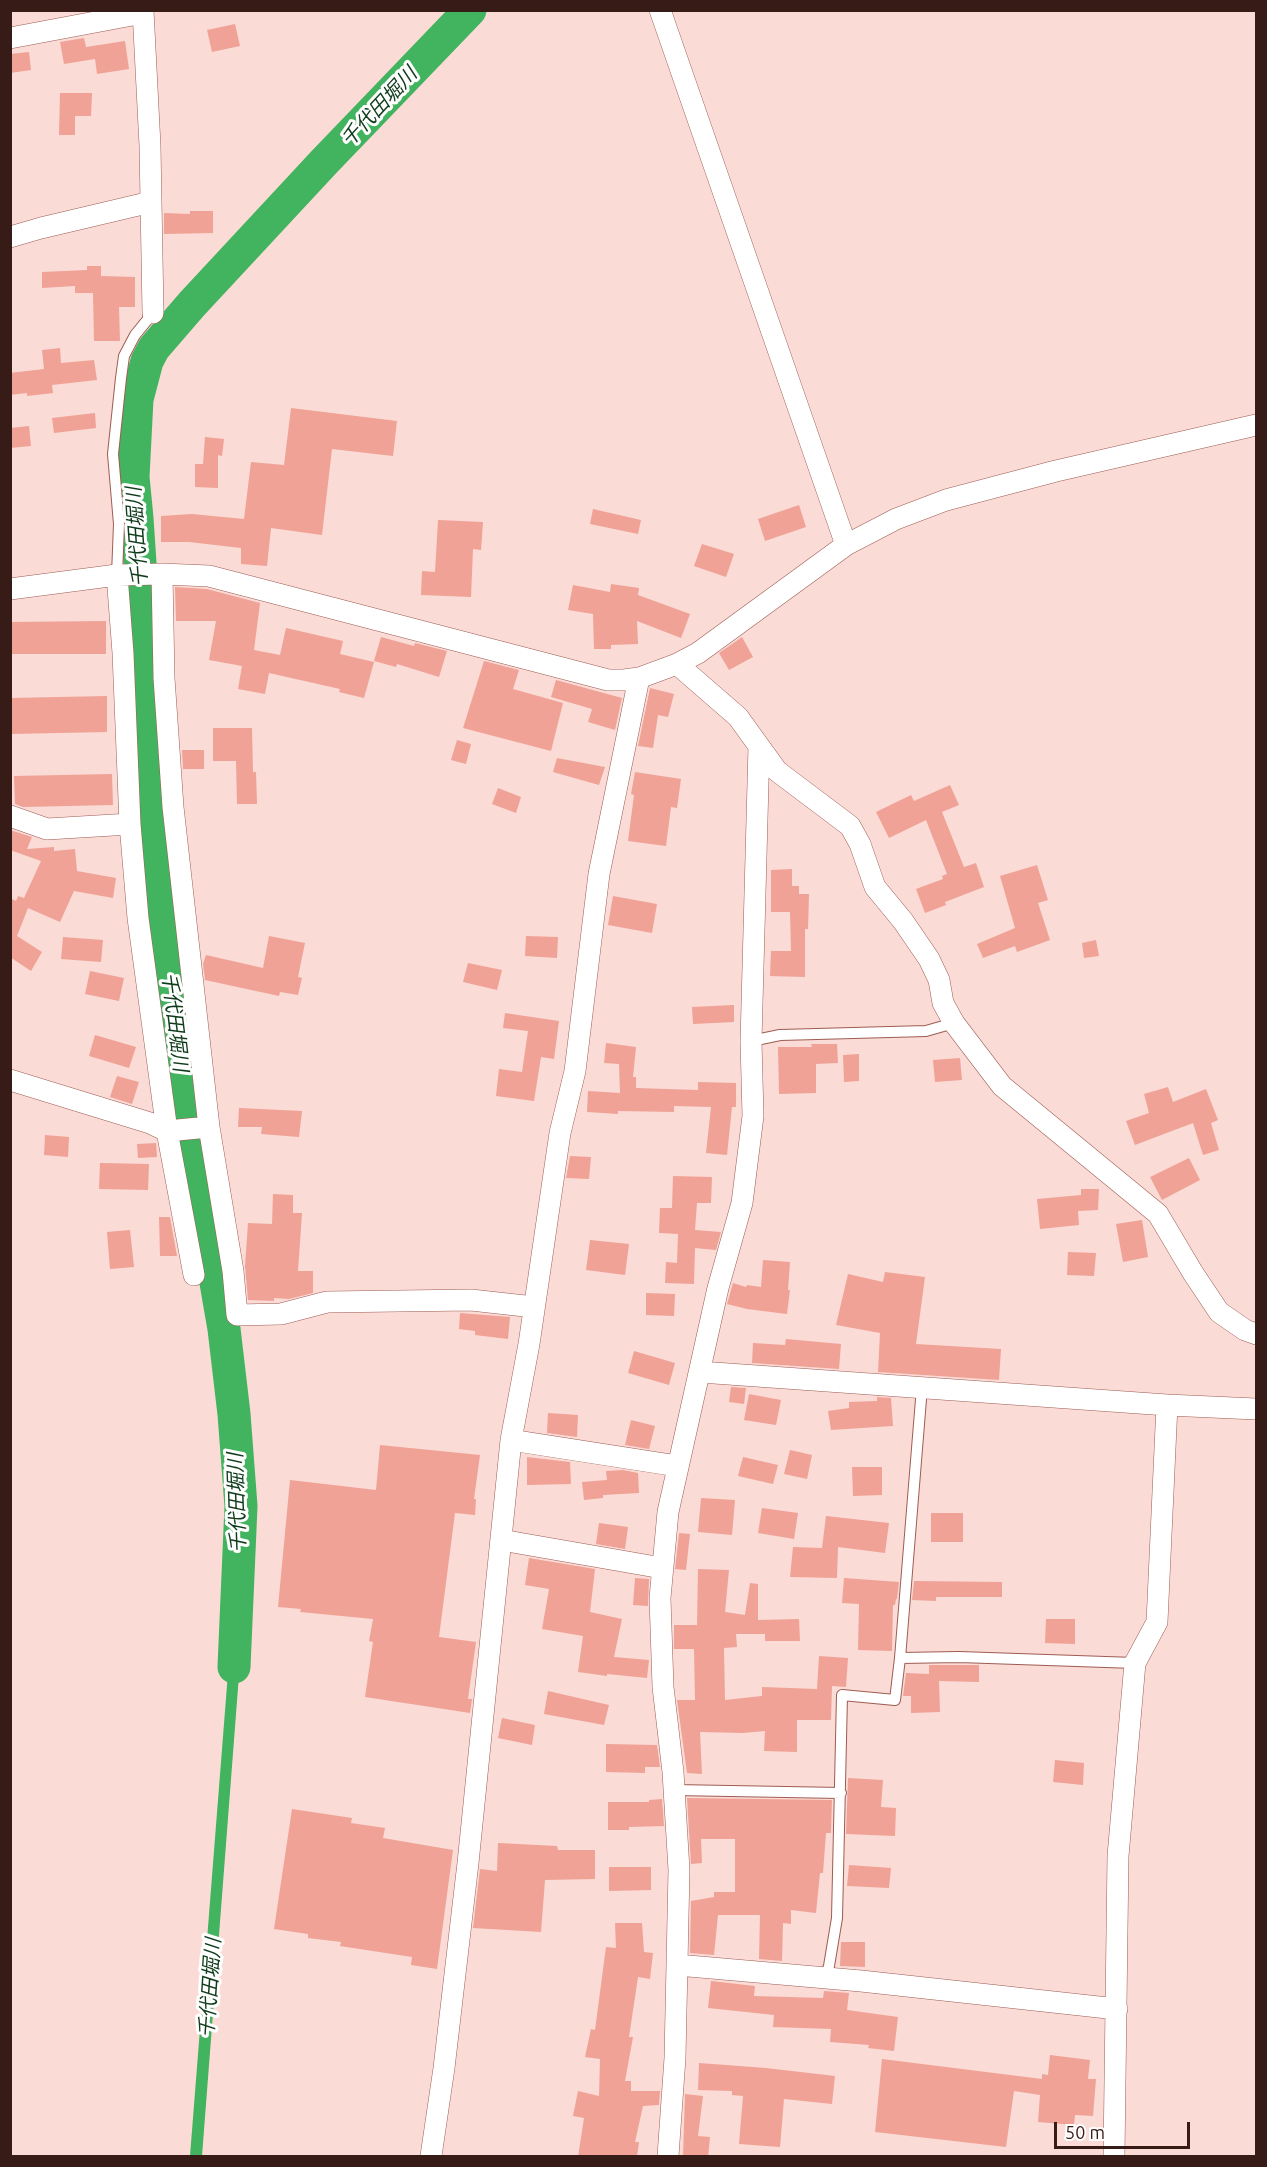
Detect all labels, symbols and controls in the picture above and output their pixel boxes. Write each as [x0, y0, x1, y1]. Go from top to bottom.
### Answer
water label: 千代田堀川 [336, 62, 422, 152]
water label: 千代田堀川 [122, 486, 152, 588]
water label: 千代田堀川 [157, 971, 193, 1073]
water label: 千代田堀川 [223, 1453, 251, 1553]
water label: 千代田堀川 [195, 1937, 225, 2039]
scale bar [1057, 2110, 1194, 2148]
text: 50 m [1065, 2122, 1105, 2142]

